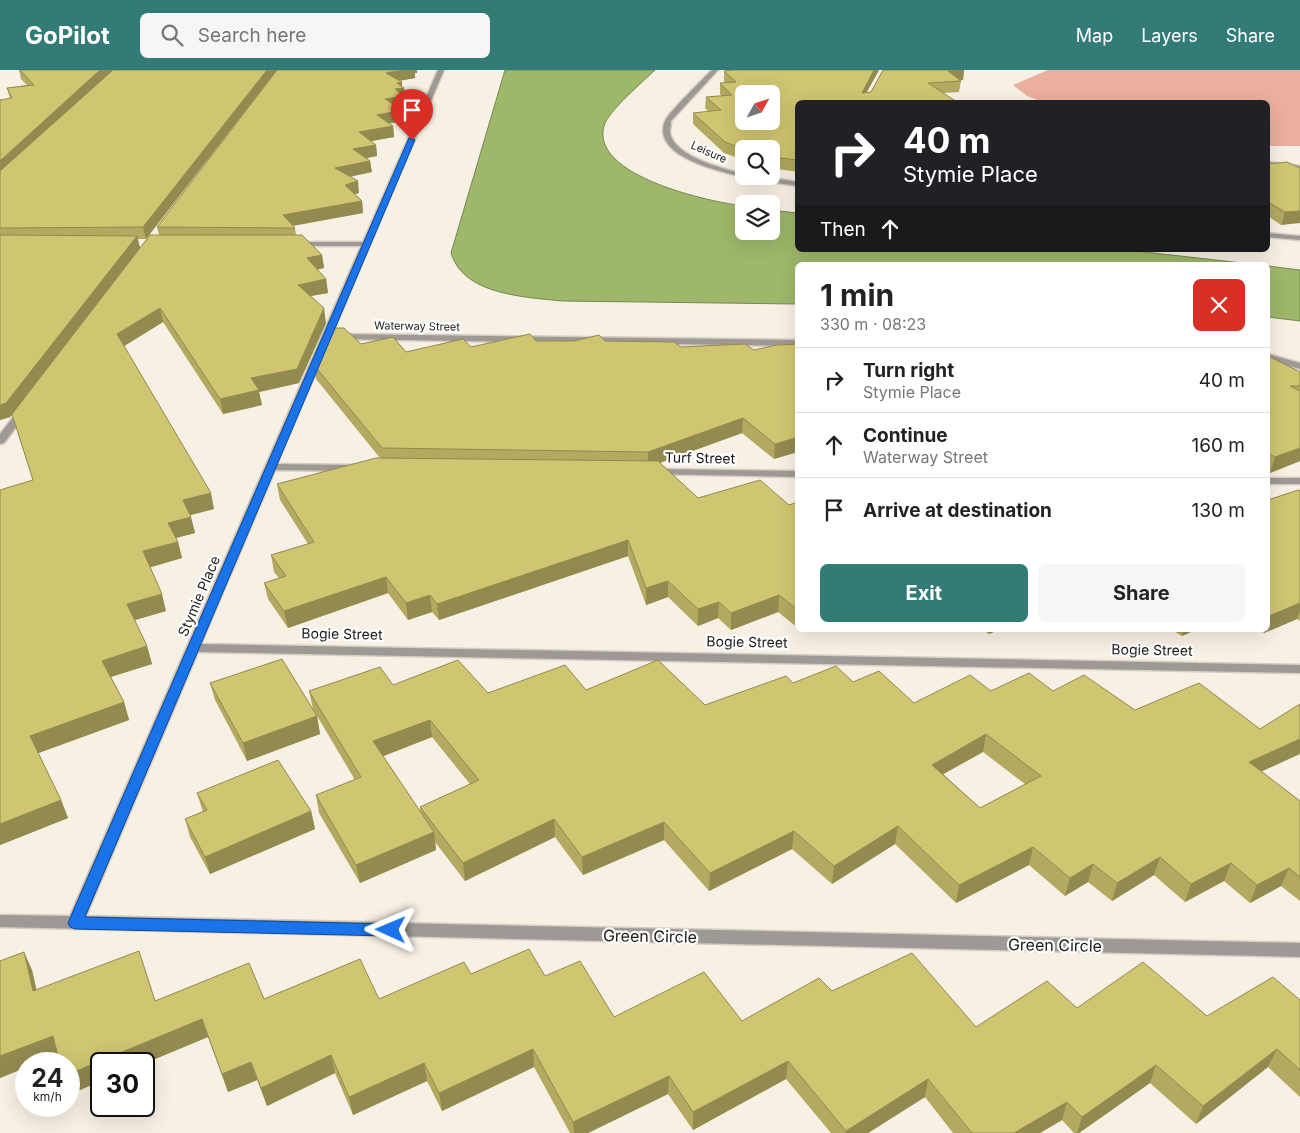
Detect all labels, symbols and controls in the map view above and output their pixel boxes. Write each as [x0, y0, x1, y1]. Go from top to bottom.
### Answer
search box [140, 13, 490, 58]
text: GoPilot [25, 21, 110, 50]
icon: search [158, 21, 186, 49]
text: Search here [198, 24, 306, 47]
text: Map [1076, 25, 1113, 46]
text: Layers [1141, 25, 1198, 46]
text: Share [1226, 25, 1275, 46]
north arrow [735, 85, 780, 130]
map controls [735, 85, 780, 240]
pin [391, 89, 433, 140]
icon: arrive [398, 96, 426, 124]
text: 40 m [903, 119, 991, 161]
icon: right [820, 120, 885, 185]
street label: Leisure [689, 138, 729, 166]
button: search [735, 140, 780, 185]
text: Stymie Place [903, 161, 1038, 187]
button: layers [735, 195, 780, 240]
icon: ahead [876, 215, 904, 243]
text: Then [820, 218, 866, 241]
text: 1 min [820, 277, 894, 313]
button: close [1193, 279, 1245, 331]
text: 330 m · 08:23 [820, 314, 926, 334]
street label: Waterway Street [374, 318, 460, 334]
text: Turn right [863, 359, 954, 382]
icon: right [820, 366, 848, 394]
text: 40 m [1199, 369, 1245, 392]
text: Stymie Place [863, 382, 961, 402]
text: Continue [863, 424, 948, 447]
icon: ahead [820, 431, 848, 459]
text: 160 m [1192, 434, 1245, 457]
text: Waterway Street [863, 447, 988, 467]
street label: Turf Street [665, 448, 736, 467]
icon: arrive [820, 496, 848, 524]
text: Arrive at destination [863, 499, 1052, 522]
text: 130 m [1192, 499, 1245, 522]
street label: Stymie Place [174, 553, 223, 639]
button: Exit [820, 564, 1028, 622]
button: Share [1038, 564, 1245, 622]
street label: Bogie Street [301, 624, 383, 643]
street label: Bogie Street [706, 632, 788, 651]
street label: Bogie Street [1111, 640, 1193, 659]
position arrow [364, 903, 416, 955]
street label: Green Circle [603, 925, 697, 947]
street label: Green Circle [1008, 934, 1102, 956]
speed limit sign: 30 [90, 1052, 155, 1117]
text: 24 [31, 1063, 64, 1093]
text: km/h [33, 1089, 62, 1104]

